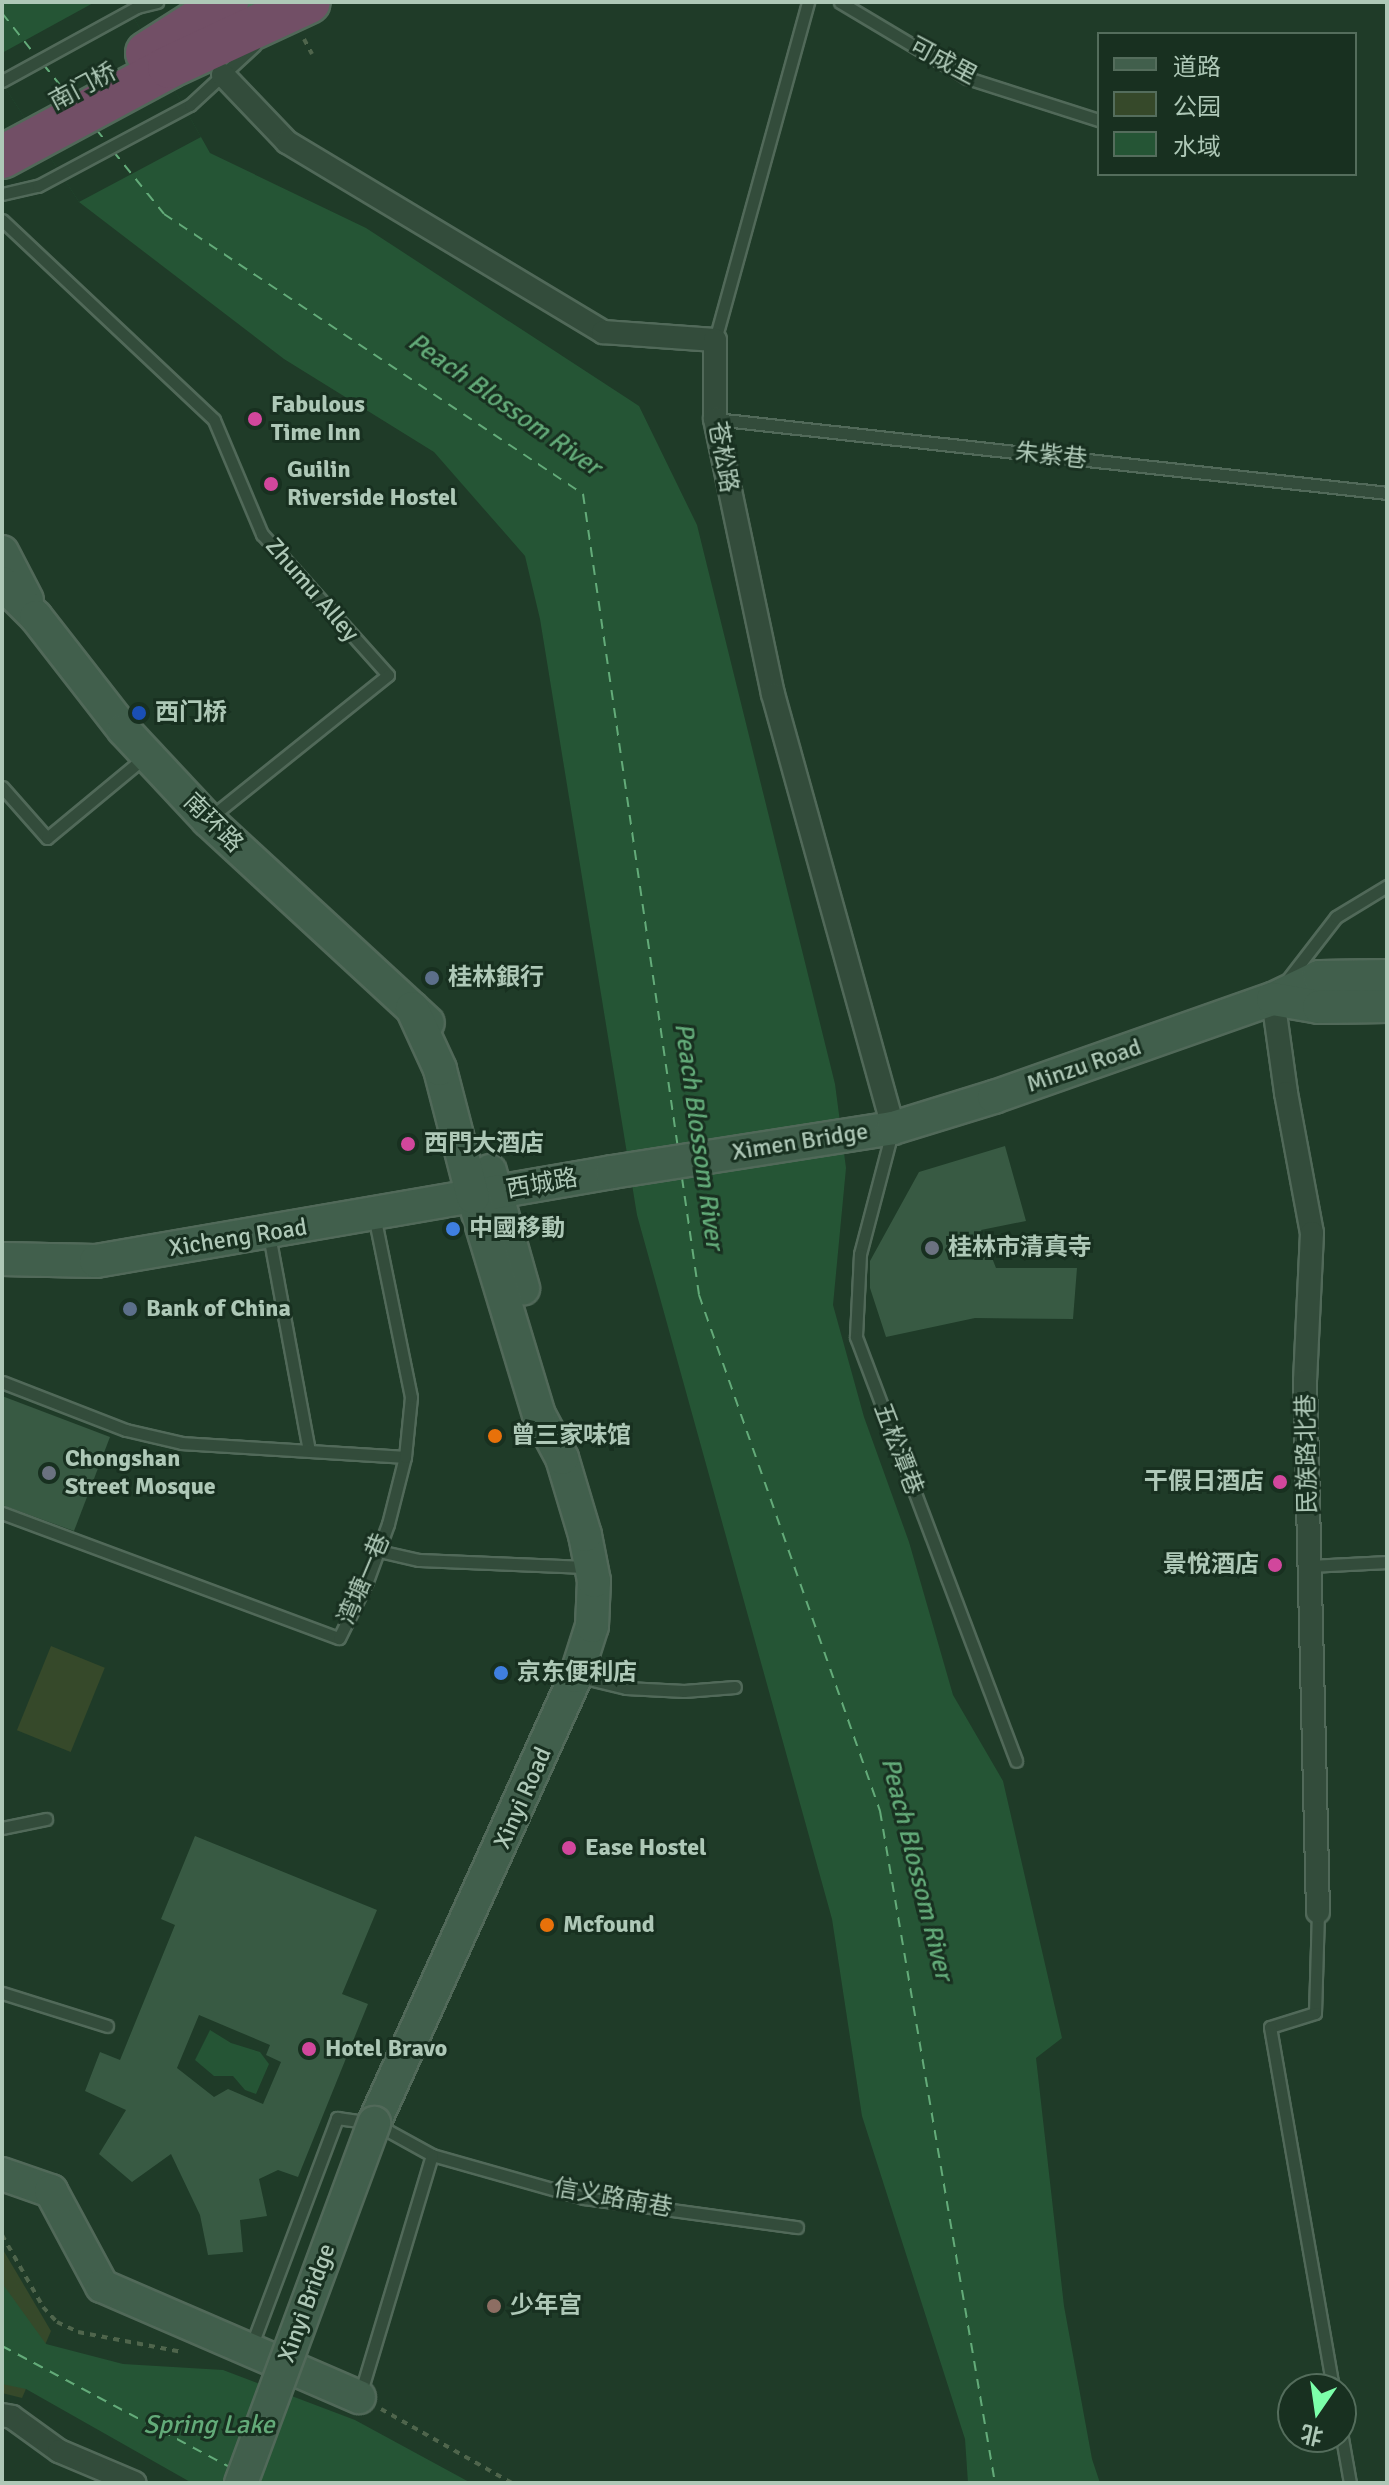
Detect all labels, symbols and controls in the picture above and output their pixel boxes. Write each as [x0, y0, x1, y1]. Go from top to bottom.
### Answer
street label: 可成里 [904, 31, 982, 91]
legend [1097, 32, 1357, 176]
text: 道路 [1173, 52, 1221, 82]
street label: 南门桥 [44, 57, 122, 117]
text: 公园 [1173, 92, 1221, 122]
text: 水域 [1173, 132, 1221, 162]
water label: Peach Blossom River [402, 327, 606, 483]
place label: Fabulous Time Inn [271, 391, 365, 447]
marker: Fabulous Time Inn [246, 410, 264, 428]
street label: 苍松路 [703, 419, 743, 495]
street label: 朱紫巷 [1014, 438, 1088, 474]
place label: Guilin Riverside Hostel [287, 456, 457, 512]
marker: Guilin Riverside Hostel [262, 475, 280, 493]
street label: Zhumu Alley [259, 532, 365, 648]
place label: 西门桥 [155, 699, 227, 727]
marker: 西门桥 [130, 704, 148, 722]
street label: 南环路 [177, 787, 249, 859]
place label: 桂林銀行 [448, 964, 544, 992]
marker: 桂林銀行 [423, 969, 441, 987]
water label: Peach Blossom River [667, 1021, 729, 1251]
street label: Minzu Road [1023, 1033, 1145, 1099]
street label: Ximen Bridge [730, 1117, 870, 1167]
place label: 西門大酒店 [424, 1130, 544, 1158]
marker: 西門大酒店 [399, 1135, 417, 1153]
street label: 西城路 [504, 1164, 580, 1204]
street label: Xicheng Road [167, 1213, 309, 1263]
place label: 中國移動 [469, 1215, 565, 1243]
marker: 中國移動 [444, 1220, 462, 1238]
place label: 桂林市清真寺 [948, 1234, 1092, 1262]
marker: 桂林市清真寺 [923, 1239, 941, 1257]
place label: Bank of China [146, 1295, 291, 1323]
marker: Bank of China [121, 1300, 139, 1318]
street label: 民族路北巷 [1292, 1394, 1322, 1514]
street label: 五松潭巷 [867, 1399, 929, 1499]
place label: 曾三家味馆 [511, 1422, 631, 1450]
marker: 曾三家味馆 [486, 1427, 504, 1445]
place label: Chongshan Street Mosque [65, 1445, 216, 1501]
marker: Chongshan Street Mosque [40, 1464, 58, 1482]
place label: 干假日酒店 [1144, 1468, 1264, 1496]
marker: 干假日酒店 [1271, 1473, 1289, 1491]
street label: 湾塘一巷 [332, 1529, 396, 1629]
place label: 景悅酒店 [1163, 1551, 1259, 1579]
marker: 景悅酒店 [1266, 1556, 1284, 1574]
place label: 京东便利店 [517, 1659, 637, 1687]
marker: 京东便利店 [492, 1664, 510, 1682]
street label: Xinyi Road [488, 1743, 558, 1853]
water label: Peach Blossom River [873, 1755, 959, 1983]
place label: Ease Hostel [585, 1834, 707, 1862]
marker: Ease Hostel [560, 1839, 578, 1857]
place label: Mcfound [563, 1911, 655, 1939]
marker: Mcfound [538, 1916, 556, 1934]
place label: Hotel Bravo [325, 2035, 447, 2063]
marker: Hotel Bravo [300, 2040, 318, 2058]
street label: 信义路南巷 [551, 2173, 675, 2223]
street label: Xinyi Bridge [272, 2240, 342, 2366]
place label: 少年宫 [510, 2292, 582, 2320]
marker: 少年宫 [485, 2297, 503, 2315]
north arrow [1277, 2373, 1357, 2453]
water label: Spring Lake [144, 2410, 274, 2442]
text: 北 [1298, 2419, 1326, 2451]

